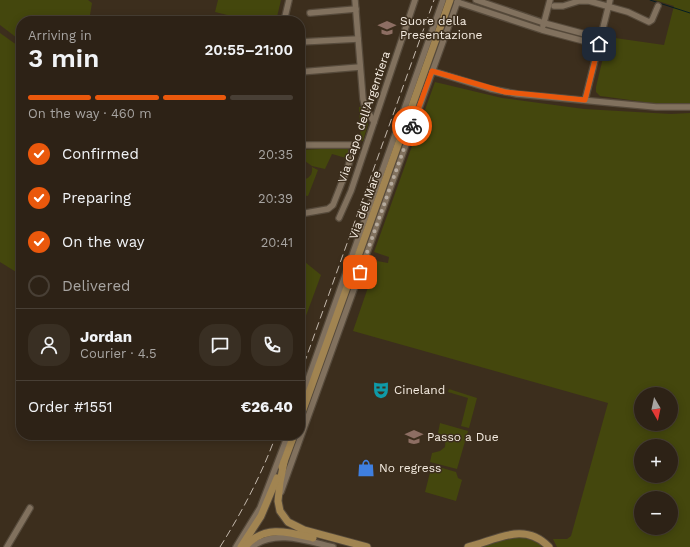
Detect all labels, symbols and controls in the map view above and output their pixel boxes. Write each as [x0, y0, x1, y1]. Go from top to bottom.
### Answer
place label: Suore della Presentazione [400, 14, 483, 42]
school or university icon: Suore della Presentazione [377, 18, 397, 38]
pin [582, 27, 616, 61]
text: Arriving in [28, 28, 92, 43]
icon: home [588, 33, 610, 55]
text: 20:55–21:00 [204, 41, 293, 59]
text: 3 min [28, 43, 99, 73]
street label: Via Capo dell'Argentiera [335, 49, 393, 185]
text: On the way · 460 m [28, 106, 152, 121]
courier [392, 106, 432, 146]
icon: bike [401, 115, 423, 137]
icon: check [28, 143, 50, 165]
text: Confirmed [62, 145, 139, 163]
text: 20:35 [258, 147, 293, 162]
street label: Via del Mare [346, 169, 384, 241]
icon: check [28, 187, 50, 209]
text: Preparing [62, 189, 131, 207]
text: 20:39 [258, 191, 293, 206]
icon: check [28, 231, 50, 253]
text: On the way [62, 233, 144, 251]
text: 20:41 [261, 235, 293, 250]
pin [343, 255, 377, 289]
icon: bag [349, 261, 371, 283]
text: Delivered [62, 277, 130, 295]
button: person [28, 324, 70, 366]
button: chat [199, 324, 241, 366]
button: phone [251, 324, 293, 366]
text: Jordan [80, 328, 132, 346]
text: Courier · 4.5 [80, 346, 157, 361]
theatre icon: Cineland [371, 380, 391, 400]
place label: Cineland [394, 383, 445, 397]
north arrow [634, 387, 678, 431]
map controls [634, 387, 678, 535]
text: Order #1551 [28, 398, 113, 416]
text: €26.40 [241, 398, 293, 416]
school or university icon: Passo a Due [404, 427, 424, 447]
place label: Passo a Due [427, 430, 499, 444]
button: + [634, 439, 678, 483]
shop icon: No regress [356, 458, 376, 478]
place label: No regress [379, 461, 441, 475]
button: − [634, 491, 678, 535]

